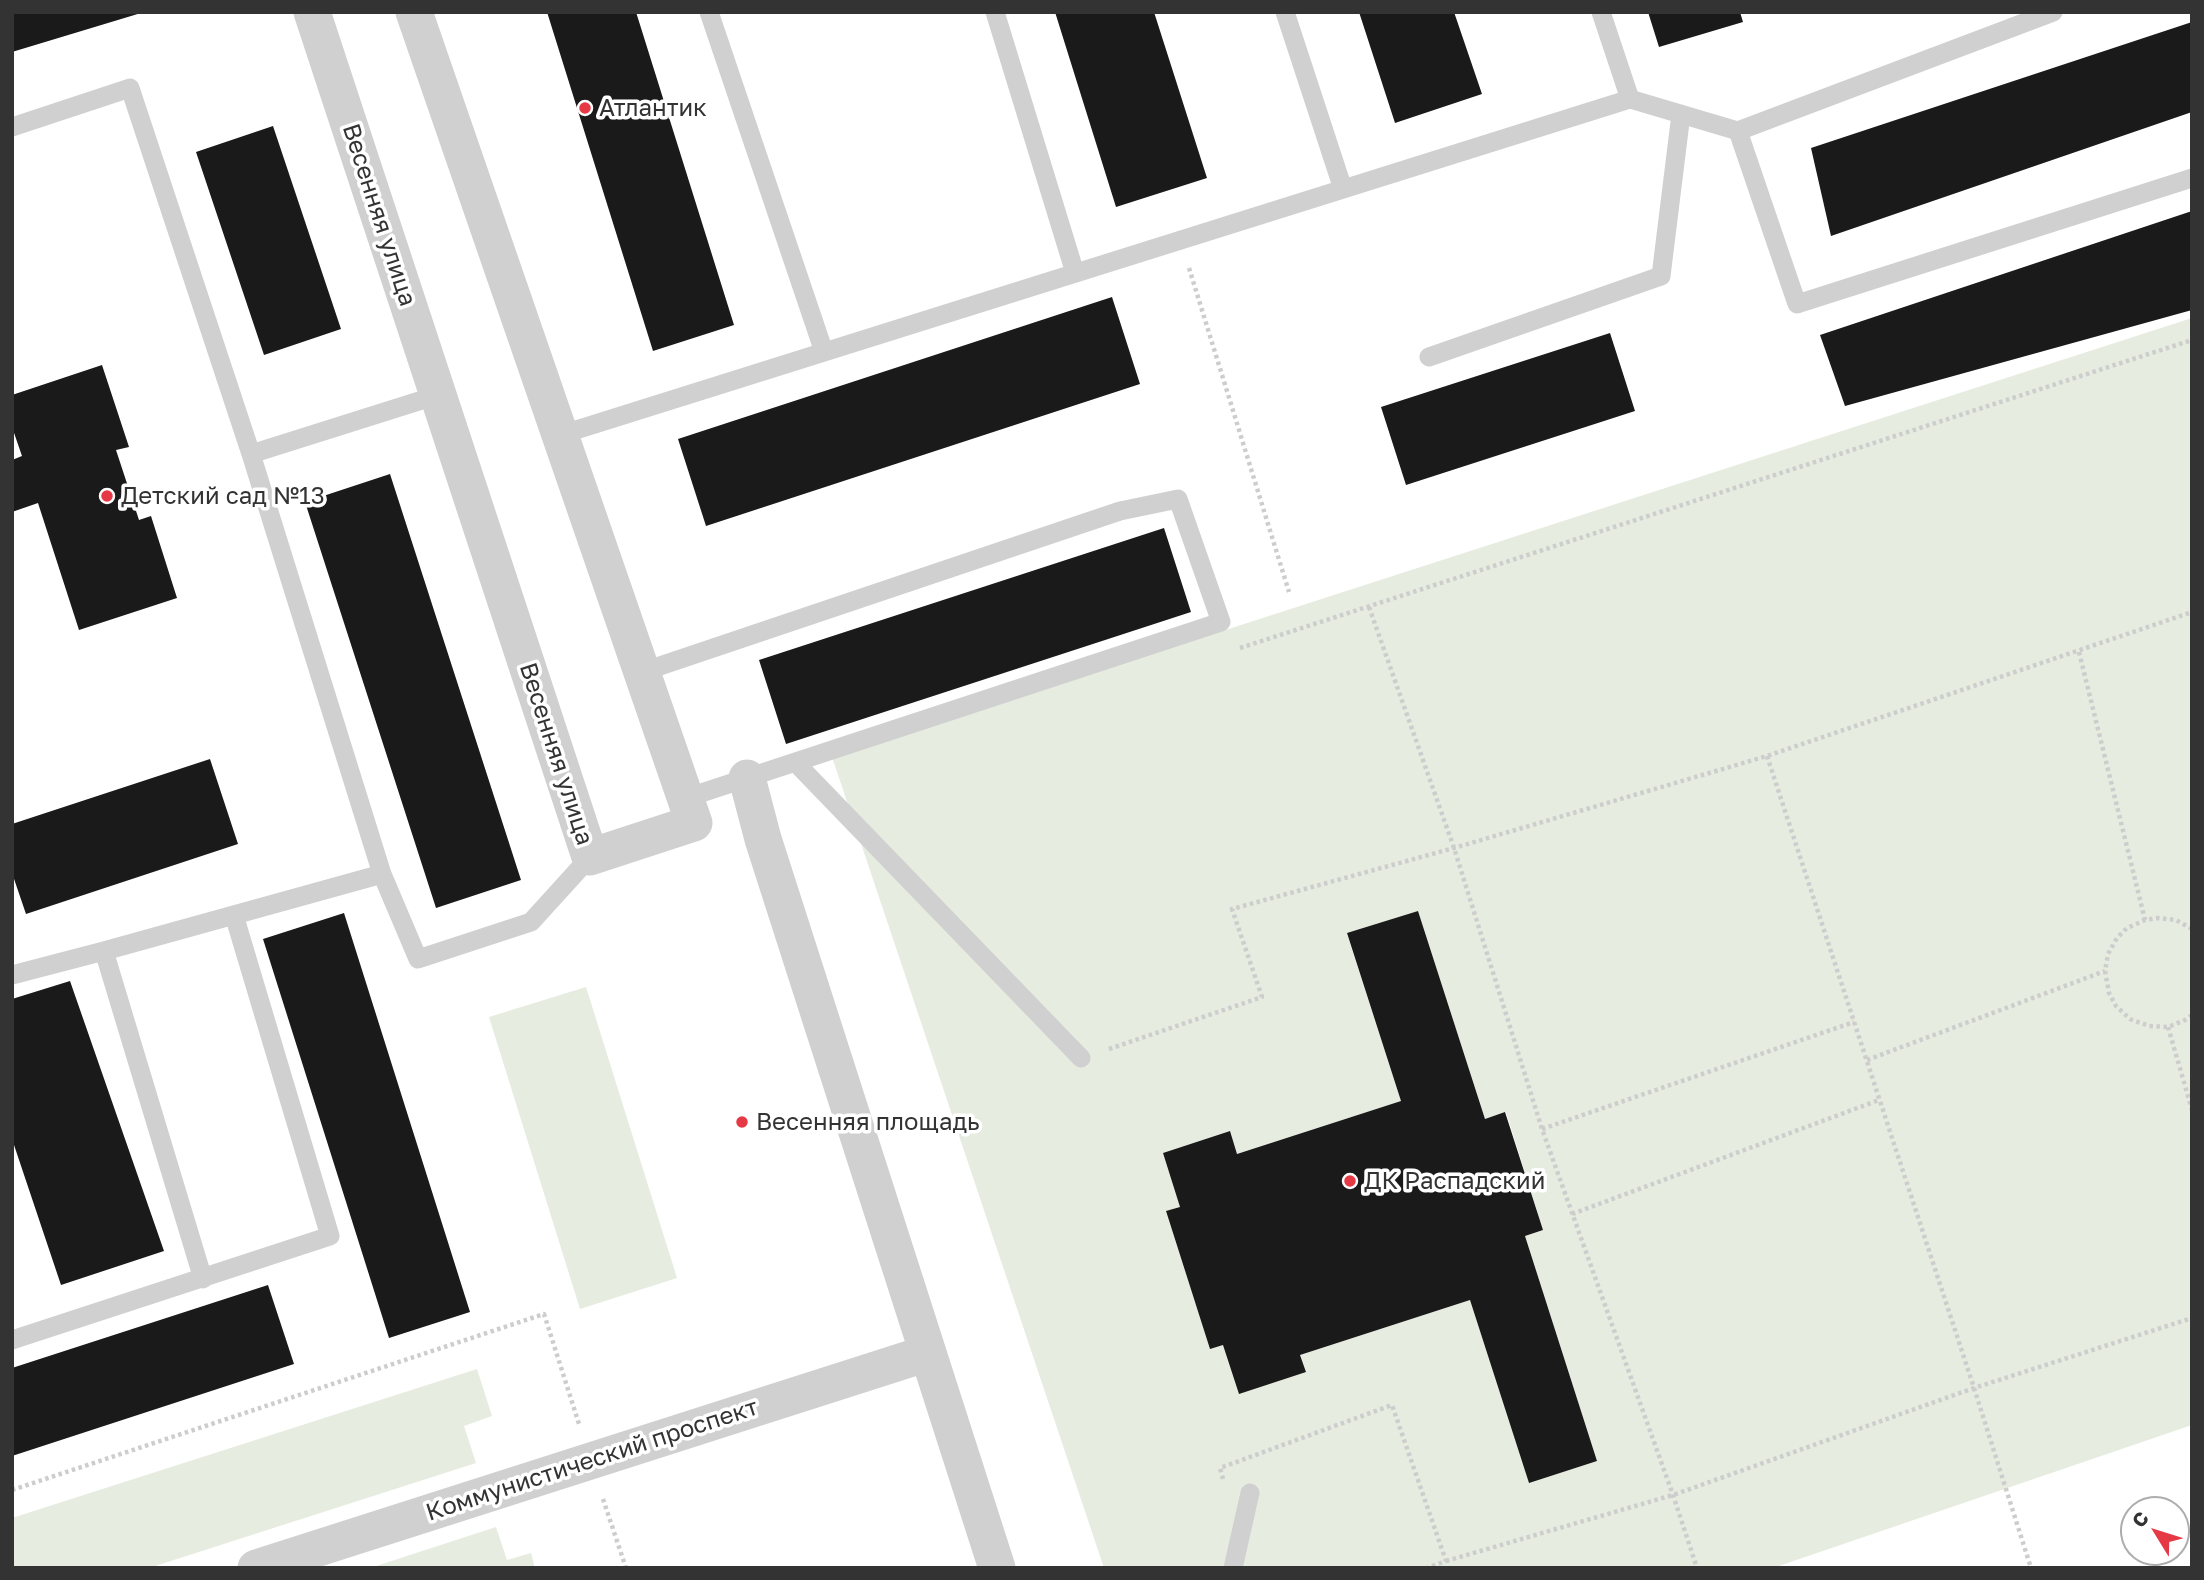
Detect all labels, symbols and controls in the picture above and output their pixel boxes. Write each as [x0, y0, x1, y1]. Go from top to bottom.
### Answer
place label: Атлантик [599, 94, 707, 122]
marker: Атлантик [577, 100, 593, 116]
street label: Весенняя улица [336, 120, 422, 310]
place label: Детский сад №13 [121, 482, 325, 510]
marker: Детский сад №13 [99, 488, 115, 504]
street label: Весенняя улица [513, 659, 599, 849]
place label: Весенняя площадь [756, 1108, 980, 1136]
marker: Весенняя площадь [734, 1114, 750, 1130]
place label: ДК Распадский [1364, 1167, 1545, 1195]
marker: ДК Распадский [1342, 1173, 1358, 1189]
street label: Коммунистический проспект [422, 1393, 762, 1527]
north arrow [2120, 1496, 2190, 1566]
text: С [2126, 1507, 2153, 1531]

